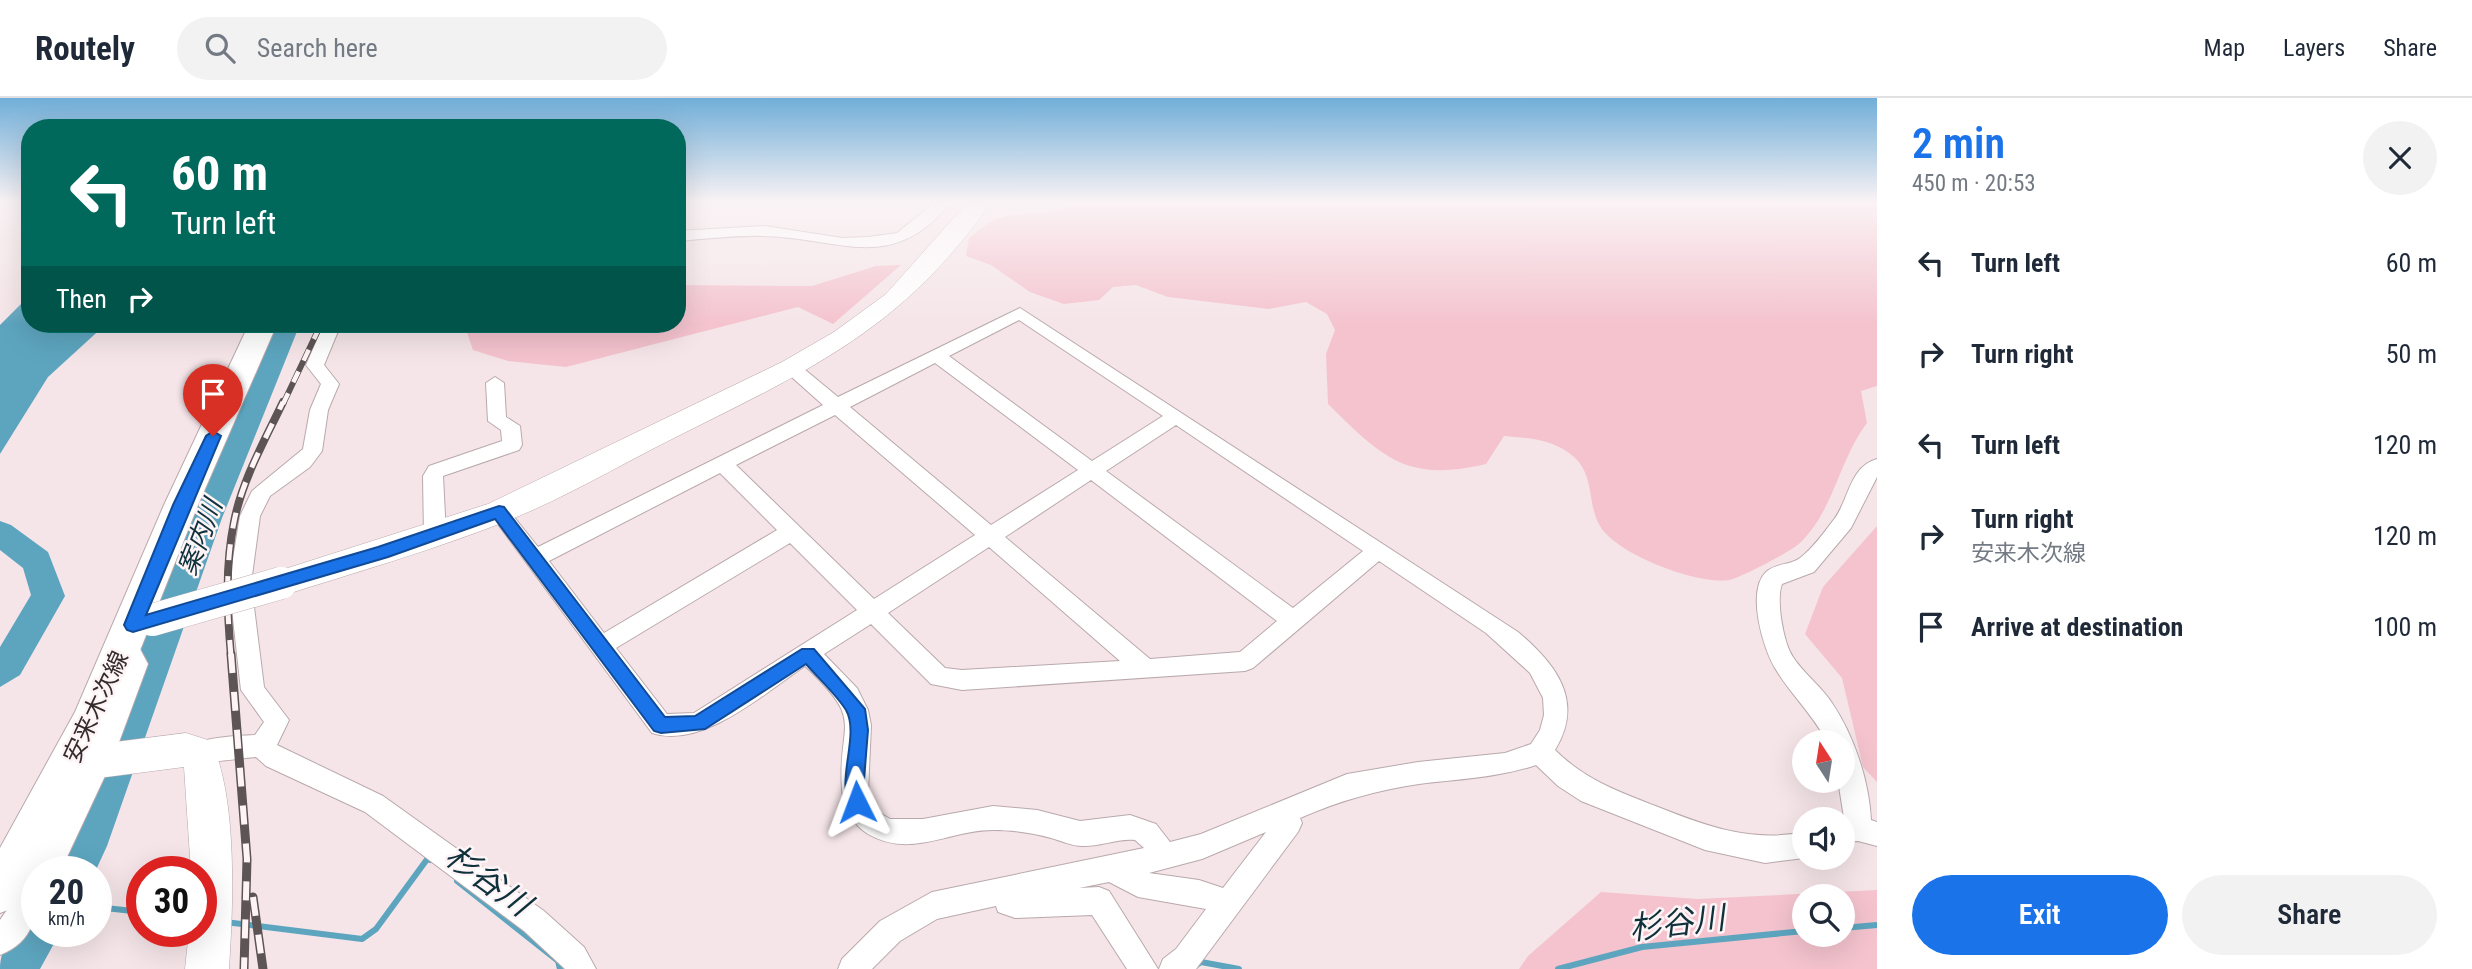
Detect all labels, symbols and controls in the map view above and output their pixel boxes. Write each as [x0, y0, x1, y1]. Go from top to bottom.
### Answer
search box [177, 17, 667, 80]
text: Routely [35, 29, 135, 68]
icon: search [201, 29, 239, 67]
text: Search here [257, 33, 378, 63]
text: Map [2204, 34, 2245, 62]
text: Layers [2283, 34, 2345, 62]
text: Share [2383, 34, 2437, 62]
text: 2 min [1912, 119, 2005, 168]
button: close [2363, 121, 2437, 195]
text: 60 m [171, 145, 268, 202]
icon: left [56, 147, 147, 238]
text: 450 m · 20:53 [1912, 170, 2036, 197]
text: Turn left [171, 204, 276, 242]
icon: left [1912, 244, 1950, 282]
text: Turn left [1971, 248, 2060, 278]
text: 60 m [2386, 248, 2437, 278]
icon: right [121, 280, 159, 318]
text: Then [56, 284, 107, 314]
icon: right [1912, 335, 1950, 373]
text: Turn right [1971, 339, 2073, 369]
text: 50 m [2386, 339, 2437, 369]
pin [183, 364, 243, 436]
icon: arrive [194, 375, 232, 413]
icon: left [1912, 426, 1950, 464]
text: Turn left [1971, 430, 2060, 460]
text: 120 m [2373, 430, 2437, 460]
water label: 案内川 [172, 492, 229, 579]
text: Turn right [1971, 504, 2073, 534]
icon: right [1912, 517, 1950, 555]
text: 120 m [2373, 521, 2437, 551]
text: 安来木次線 [1971, 540, 2086, 567]
icon: arrive [1912, 608, 1950, 646]
text: Arrive at destination [1971, 612, 2183, 642]
text: 100 m [2373, 612, 2437, 642]
street label: 安来木次線 [58, 647, 134, 767]
north arrow [1792, 730, 1855, 793]
map controls [1792, 730, 1855, 947]
position arrow [820, 765, 894, 839]
button: sound [1792, 807, 1855, 870]
water label: 杉谷川 [438, 836, 540, 925]
speed limit sign: 30 [126, 856, 217, 947]
text: 20 [49, 872, 84, 913]
button: Exit [1912, 875, 2168, 955]
button: Share [2182, 875, 2437, 955]
button: search [1792, 884, 1855, 947]
water label: 杉谷川 [1627, 898, 1730, 948]
text: km/h [48, 908, 85, 929]

